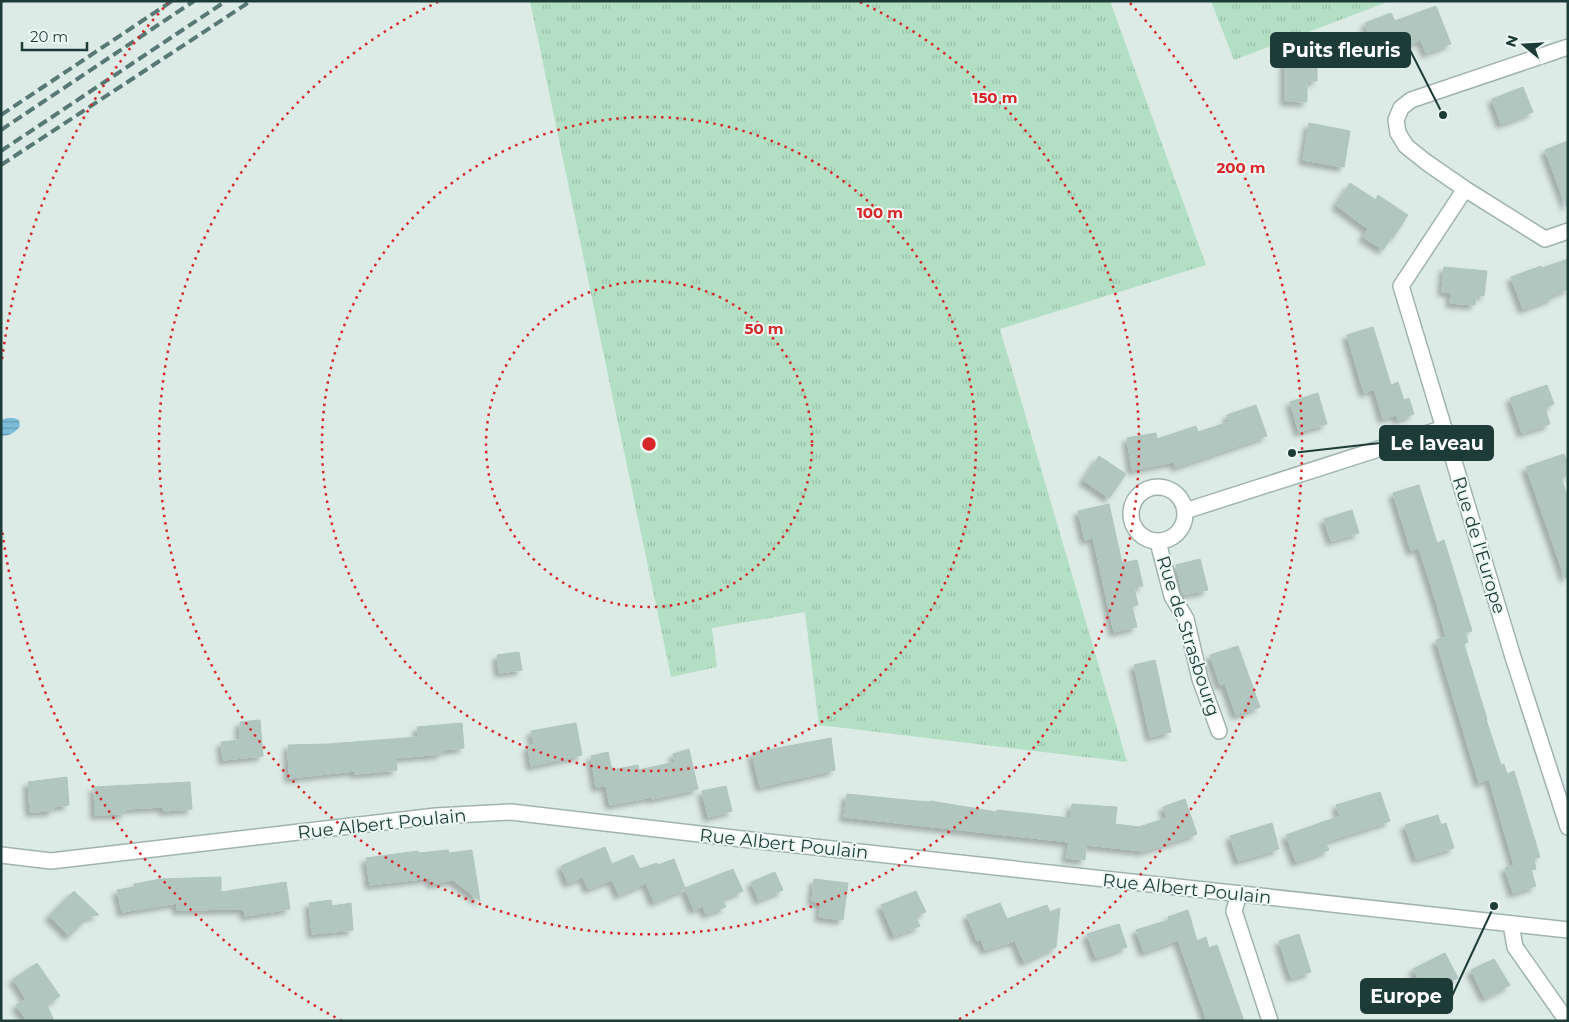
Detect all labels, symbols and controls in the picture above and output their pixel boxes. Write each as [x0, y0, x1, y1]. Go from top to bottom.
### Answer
scale bar [22, 20, 88, 52]
north arrow [1499, 20, 1549, 70]
text: 20 m [30, 27, 68, 46]
callout: Puits fleuris [1271, 33, 1410, 67]
text: N [1501, 33, 1522, 49]
text: Puits fleuris [1282, 39, 1400, 62]
text: 150 m [973, 88, 1017, 107]
text: 200 m [1216, 158, 1266, 177]
text: 100 m [857, 203, 903, 222]
text: 50 m [744, 319, 784, 338]
callout: Le laveau [1380, 426, 1493, 460]
text: Le laveau [1390, 432, 1484, 455]
centre of rings [640, 435, 658, 453]
street label: Rue de l'Europe [1448, 474, 1510, 616]
street label: Rue de Strasbourg [1152, 553, 1224, 719]
street label: Rue Albert Poulain [297, 804, 467, 844]
street label: Rue Albert Poulain [699, 824, 869, 864]
street label: Rue Albert Poulain [1102, 869, 1272, 909]
callout: Europe [1361, 979, 1452, 1013]
text: Europe [1370, 985, 1442, 1008]

